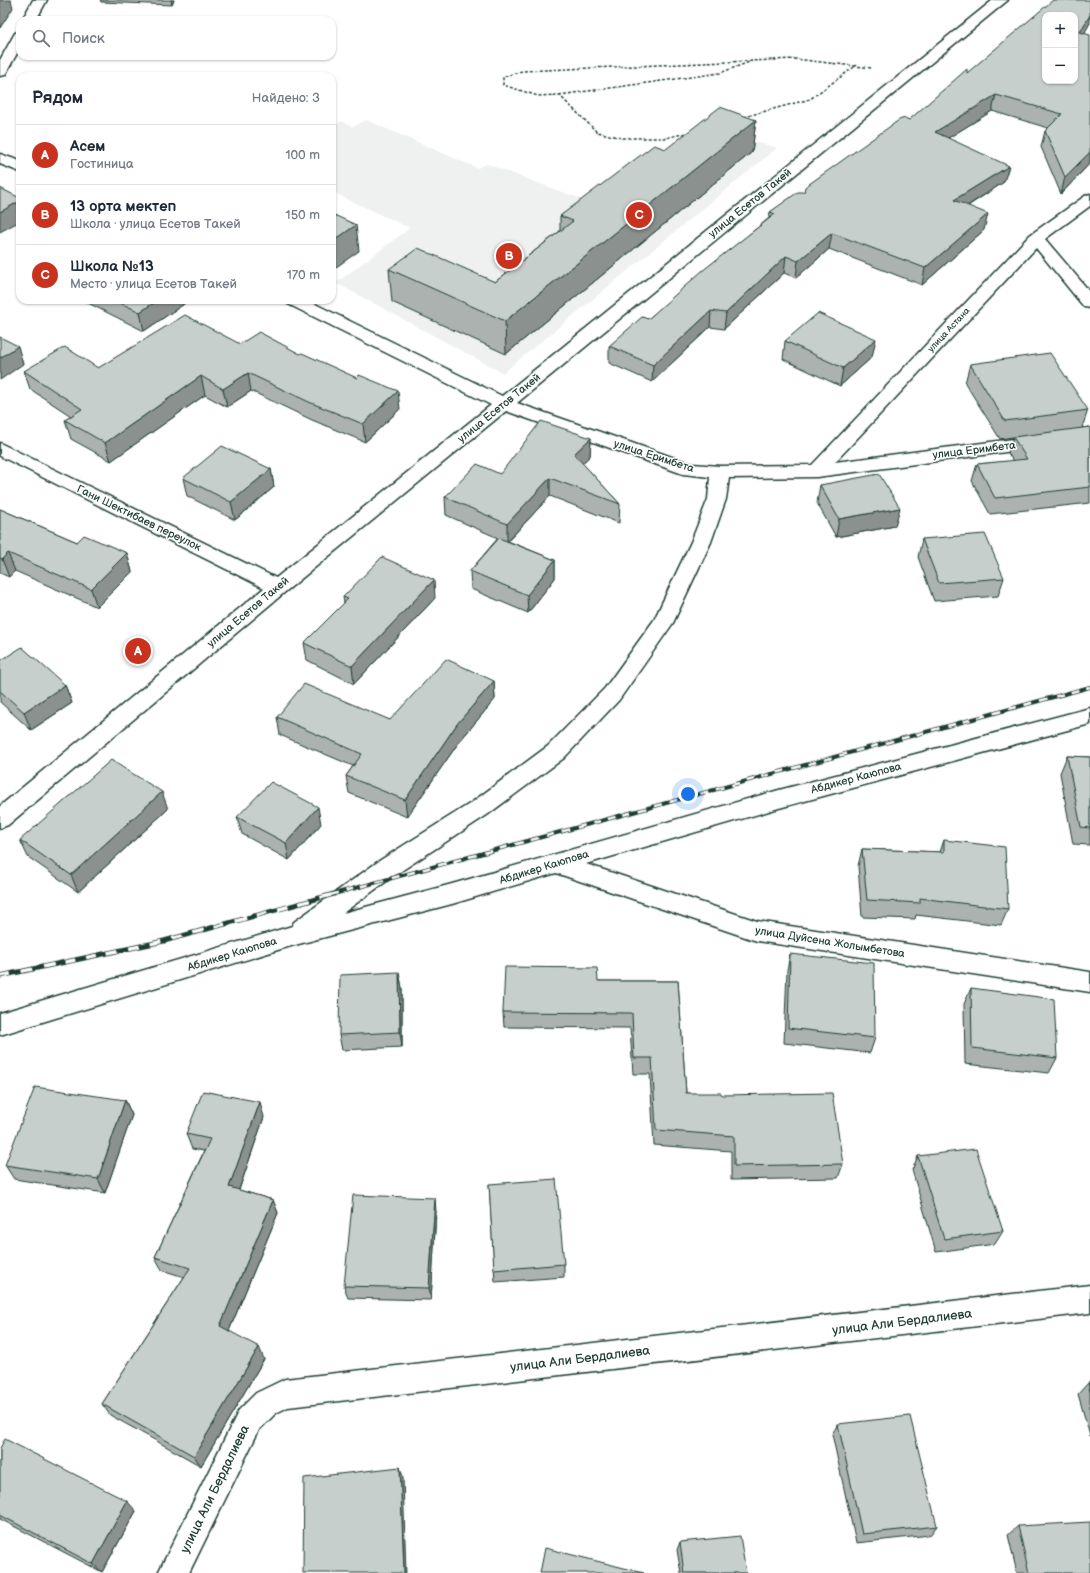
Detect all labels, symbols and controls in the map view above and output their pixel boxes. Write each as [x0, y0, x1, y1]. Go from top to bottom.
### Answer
map controls [1042, 12, 1078, 84]
button: + [1042, 12, 1078, 48]
search box [16, 16, 336, 60]
icon: search [30, 27, 52, 49]
text: Поиск [62, 29, 105, 48]
button: − [1042, 48, 1078, 84]
text: Рядом [32, 88, 83, 108]
text: Найдено: 3 [252, 90, 320, 106]
text: Асем [70, 137, 105, 156]
text: A [41, 147, 49, 163]
text: 100 m [285, 147, 320, 163]
text: Гостиница [70, 156, 134, 172]
street label: улица Есетов Такей [706, 166, 794, 240]
text: 13 орта мектеп [70, 197, 176, 216]
pin: C [626, 200, 652, 230]
text: B [40, 207, 50, 223]
text: 150 m [286, 207, 320, 223]
text: Школа · улица Есетов Такей [70, 216, 241, 232]
pin: B [496, 241, 522, 271]
text: Школа №13 [70, 257, 154, 276]
text: C [40, 267, 50, 283]
text: 170 m [287, 267, 320, 283]
text: Место · улица Есетов Такей [70, 276, 237, 292]
street label: улица Астана [926, 305, 973, 355]
street label: улица Есетов Такей [455, 371, 543, 445]
street label: улица Еримбета [612, 437, 696, 475]
street label: улица Еримбета [932, 438, 1017, 462]
street label: Гани Шектибаев переулок [75, 482, 204, 554]
street label: улица Есетов Такей [205, 574, 291, 650]
pin: A [125, 636, 151, 666]
street label: Абдикер Каюпова [809, 760, 903, 797]
your location [678, 784, 698, 804]
street label: Абдикер Каюпова [497, 847, 591, 887]
street label: улица Дуйсена Жолымбетова [754, 924, 906, 960]
street label: Абдикер Каюпова [185, 934, 279, 974]
street label: улица Али Бердалиева [831, 1305, 973, 1339]
street label: улица Али Бердалиева [509, 1342, 651, 1376]
street label: улица Али Бердалиева [177, 1422, 253, 1556]

